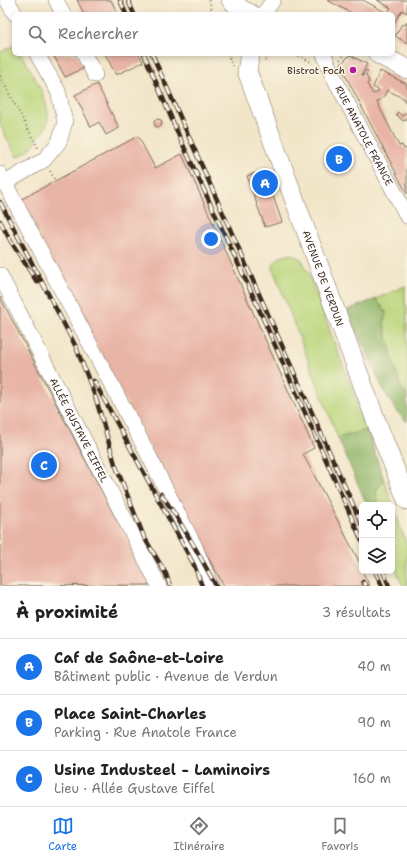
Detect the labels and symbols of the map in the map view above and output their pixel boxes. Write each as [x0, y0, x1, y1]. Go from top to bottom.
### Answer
place label: Bistrot Foch [287, 64, 345, 77]
marker: Bistrot Foch [348, 65, 358, 75]
street label: RUE ANATOLE FRANCE [333, 83, 396, 188]
pin: B [326, 144, 352, 174]
pin: A [252, 168, 278, 198]
street label: AVENUE DE VERDUN [300, 228, 347, 328]
your location [201, 229, 221, 249]
street label: ALLÉE GUSTAVE EIFFEL [47, 375, 112, 485]
pin: C [31, 450, 57, 480]

